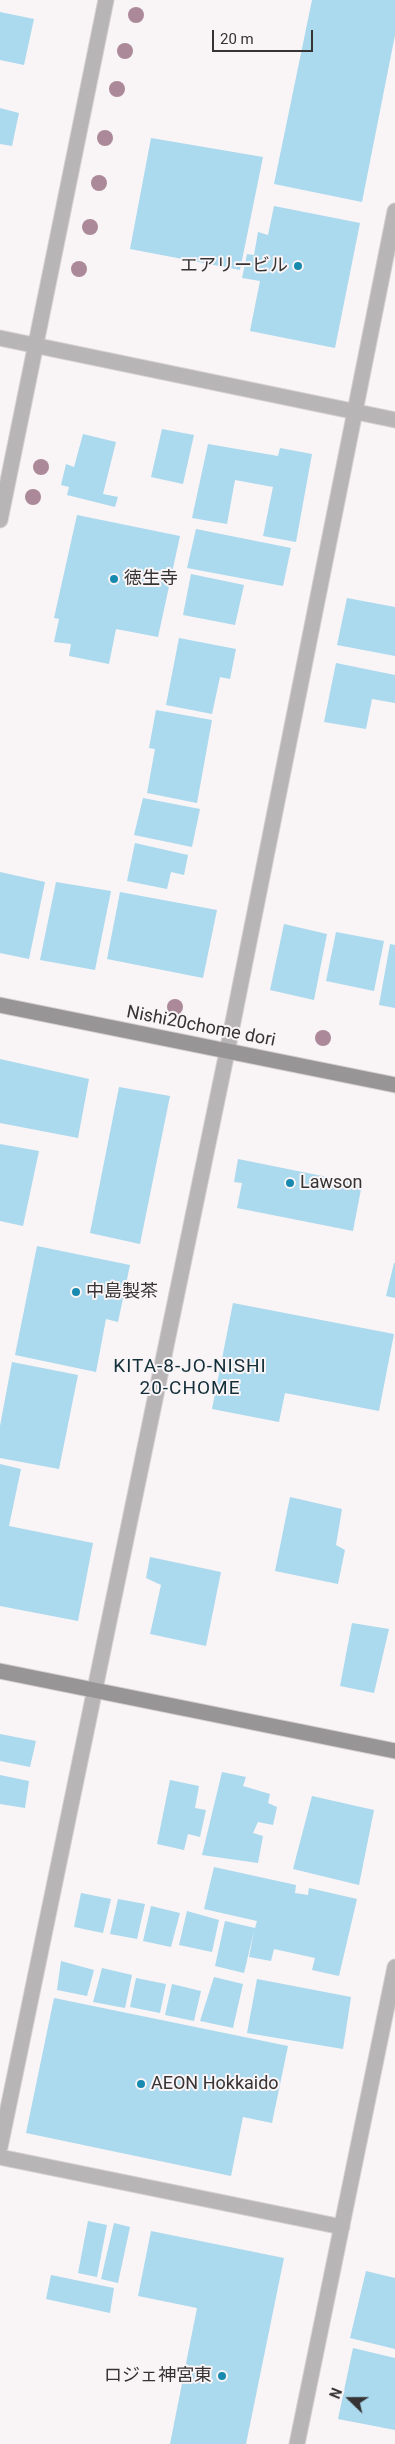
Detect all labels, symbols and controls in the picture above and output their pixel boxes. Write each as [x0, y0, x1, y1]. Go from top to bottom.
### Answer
scale bar [215, 20, 316, 52]
text: 20 m [220, 30, 254, 48]
place label: エアリービル [180, 255, 288, 277]
marker: エアリービル [292, 260, 304, 272]
place label: 徳生寺 [124, 568, 178, 590]
marker: 徳生寺 [108, 573, 120, 585]
street label: Nishi20chome dori [125, 1002, 277, 1052]
place label: Lawson [300, 1172, 363, 1194]
marker: Lawson [284, 1177, 296, 1189]
place label: 中島製茶 [86, 1281, 158, 1303]
marker: 中島製茶 [70, 1286, 82, 1298]
district label: KITA-8-JO-NISHI 20-CHOME [111, 1356, 269, 1400]
place label: AEON Hokkaido [151, 2073, 279, 2095]
marker: AEON Hokkaido [135, 2078, 147, 2090]
place label: ロジェ神宮東 [104, 2365, 212, 2387]
marker: ロジェ神宮東 [216, 2370, 228, 2382]
north arrow [325, 2374, 375, 2424]
text: N [327, 2386, 345, 2401]

